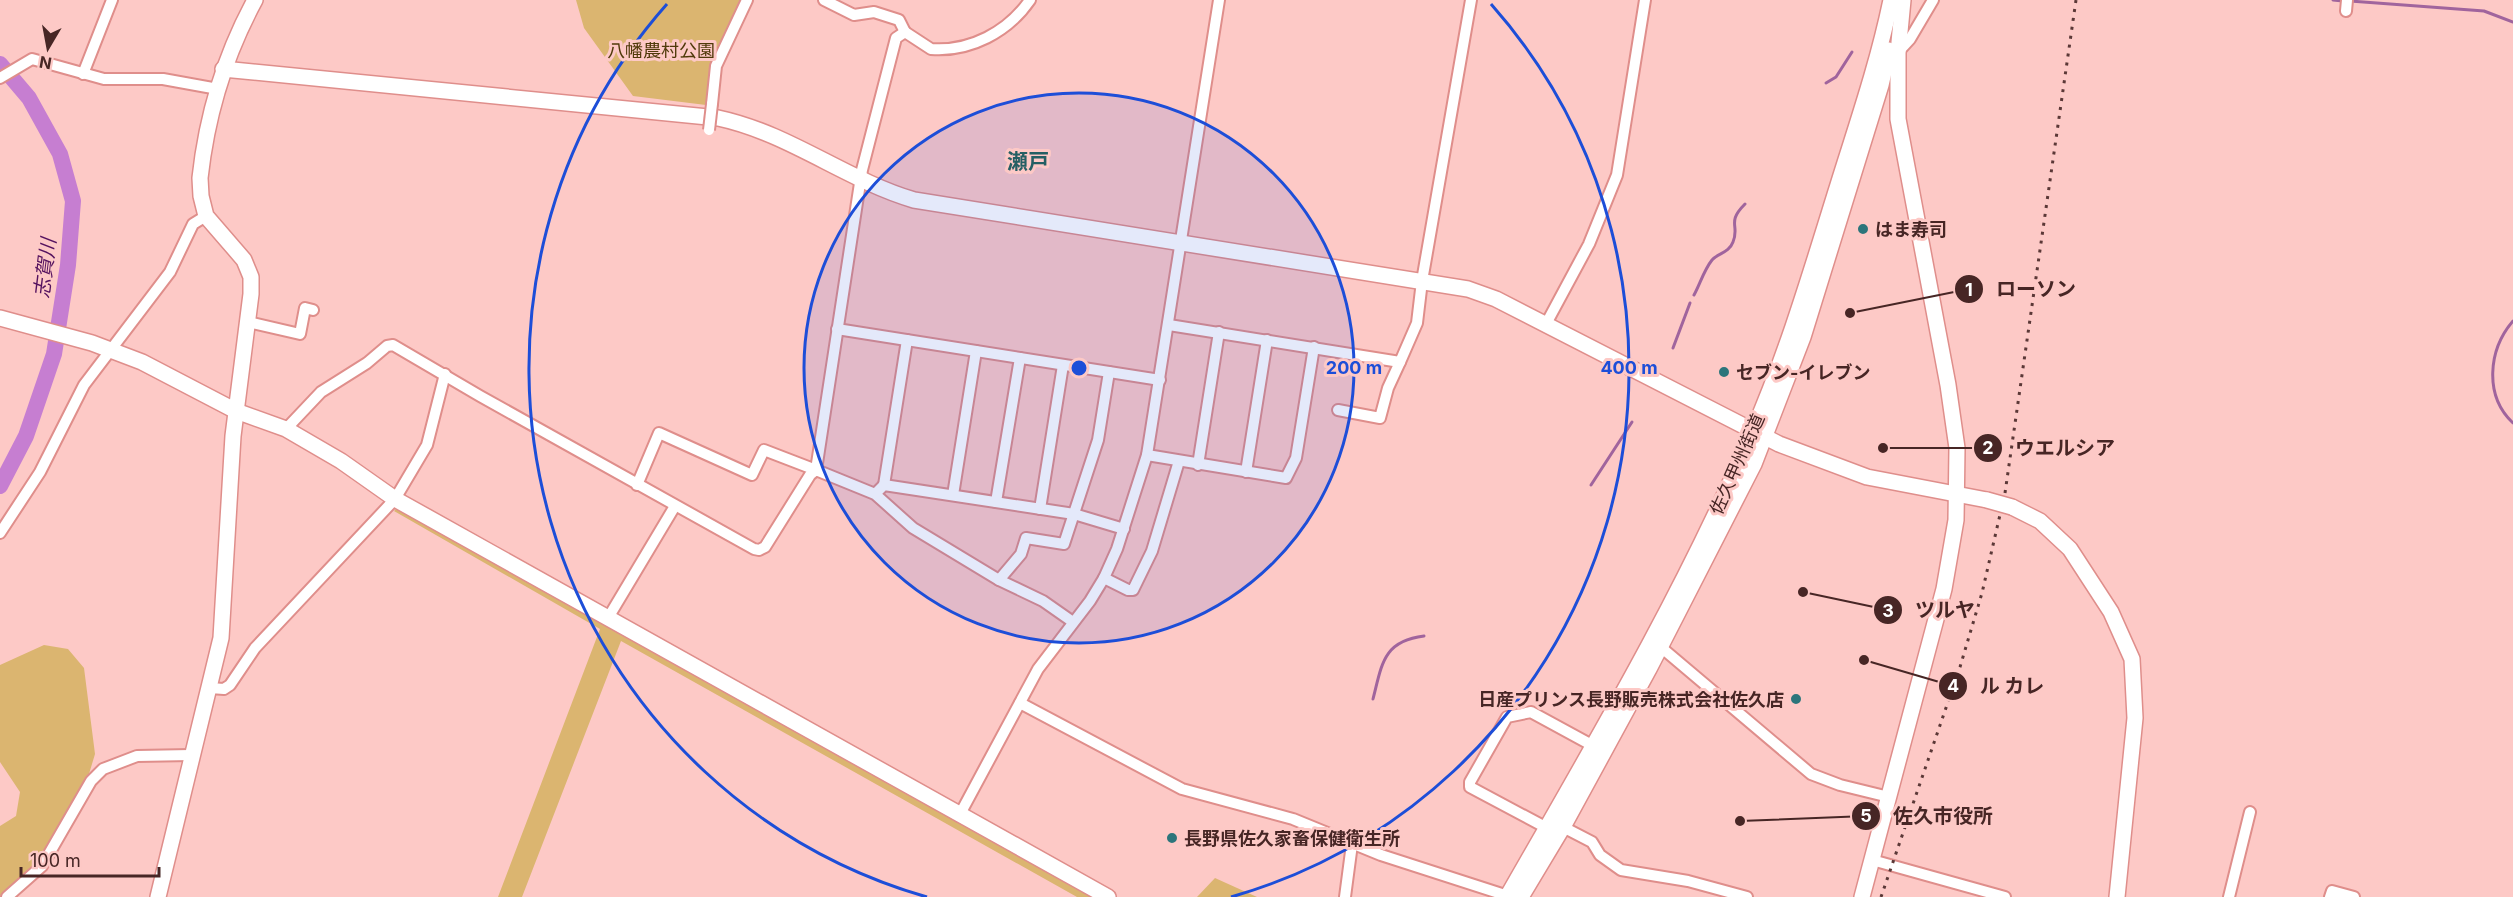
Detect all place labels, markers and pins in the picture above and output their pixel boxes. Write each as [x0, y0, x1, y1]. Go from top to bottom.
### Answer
place label: はま寿司 [1875, 219, 1947, 240]
marker: はま寿司 [1856, 222, 1870, 236]
callout: ローソン [1954, 270, 2088, 308]
centre of rings [1069, 358, 1089, 378]
place label: セブン-イレブン [1736, 362, 1870, 383]
marker: セブン-イレブン [1717, 365, 1731, 379]
callout: ウエルシア [1973, 429, 2127, 467]
callout: ツルヤ [1873, 591, 1987, 629]
callout: ル カレ [1938, 667, 2057, 705]
place label: 日産プリンス長野販売株式会社佐久店 [1478, 689, 1784, 710]
marker: 日産プリンス長野販売株式会社佐久店 [1789, 692, 1803, 706]
callout: 佐久市役所 [1851, 797, 2005, 835]
place label: 長野県佐久家畜保健衛生所 [1184, 828, 1400, 849]
marker: 長野県佐久家畜保健衛生所 [1165, 831, 1179, 845]

